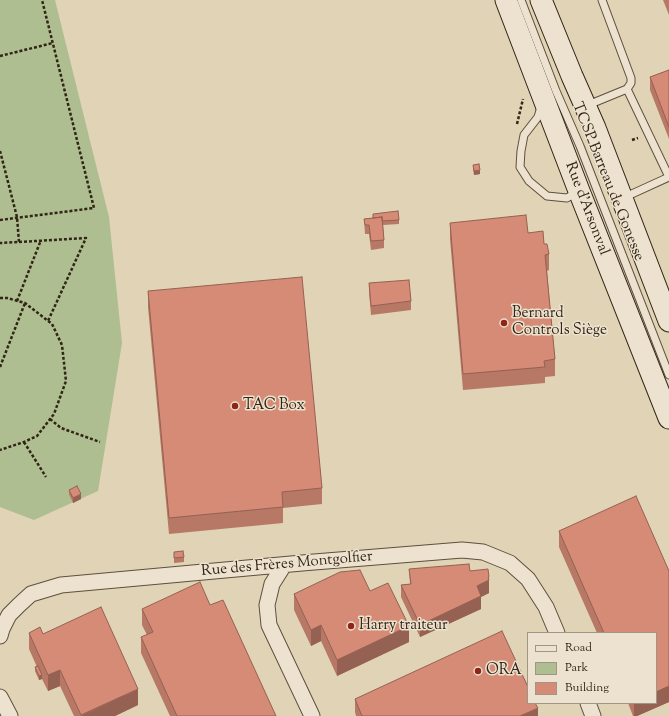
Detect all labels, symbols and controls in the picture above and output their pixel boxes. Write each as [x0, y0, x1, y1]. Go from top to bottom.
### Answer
street label: TCSP Barreau de Gonesse [567, 100, 647, 264]
street label: Rue d'Arsonval [560, 160, 612, 258]
place label: Bernard Controls Siège [512, 305, 607, 340]
marker: Bernard Controls Siège [499, 318, 509, 328]
place label: TAC Box [243, 397, 305, 415]
marker: TAC Box [230, 401, 240, 411]
street label: Rue des Frères Montgolfier [201, 549, 373, 581]
place label: Harry traiteur [359, 617, 448, 635]
marker: Harry traiteur [346, 621, 356, 631]
legend [527, 632, 657, 704]
text: Road [565, 639, 592, 657]
text: Park [565, 659, 588, 677]
place label: ORA [486, 662, 522, 680]
marker: ORA [473, 666, 483, 676]
text: Building [565, 679, 609, 697]

